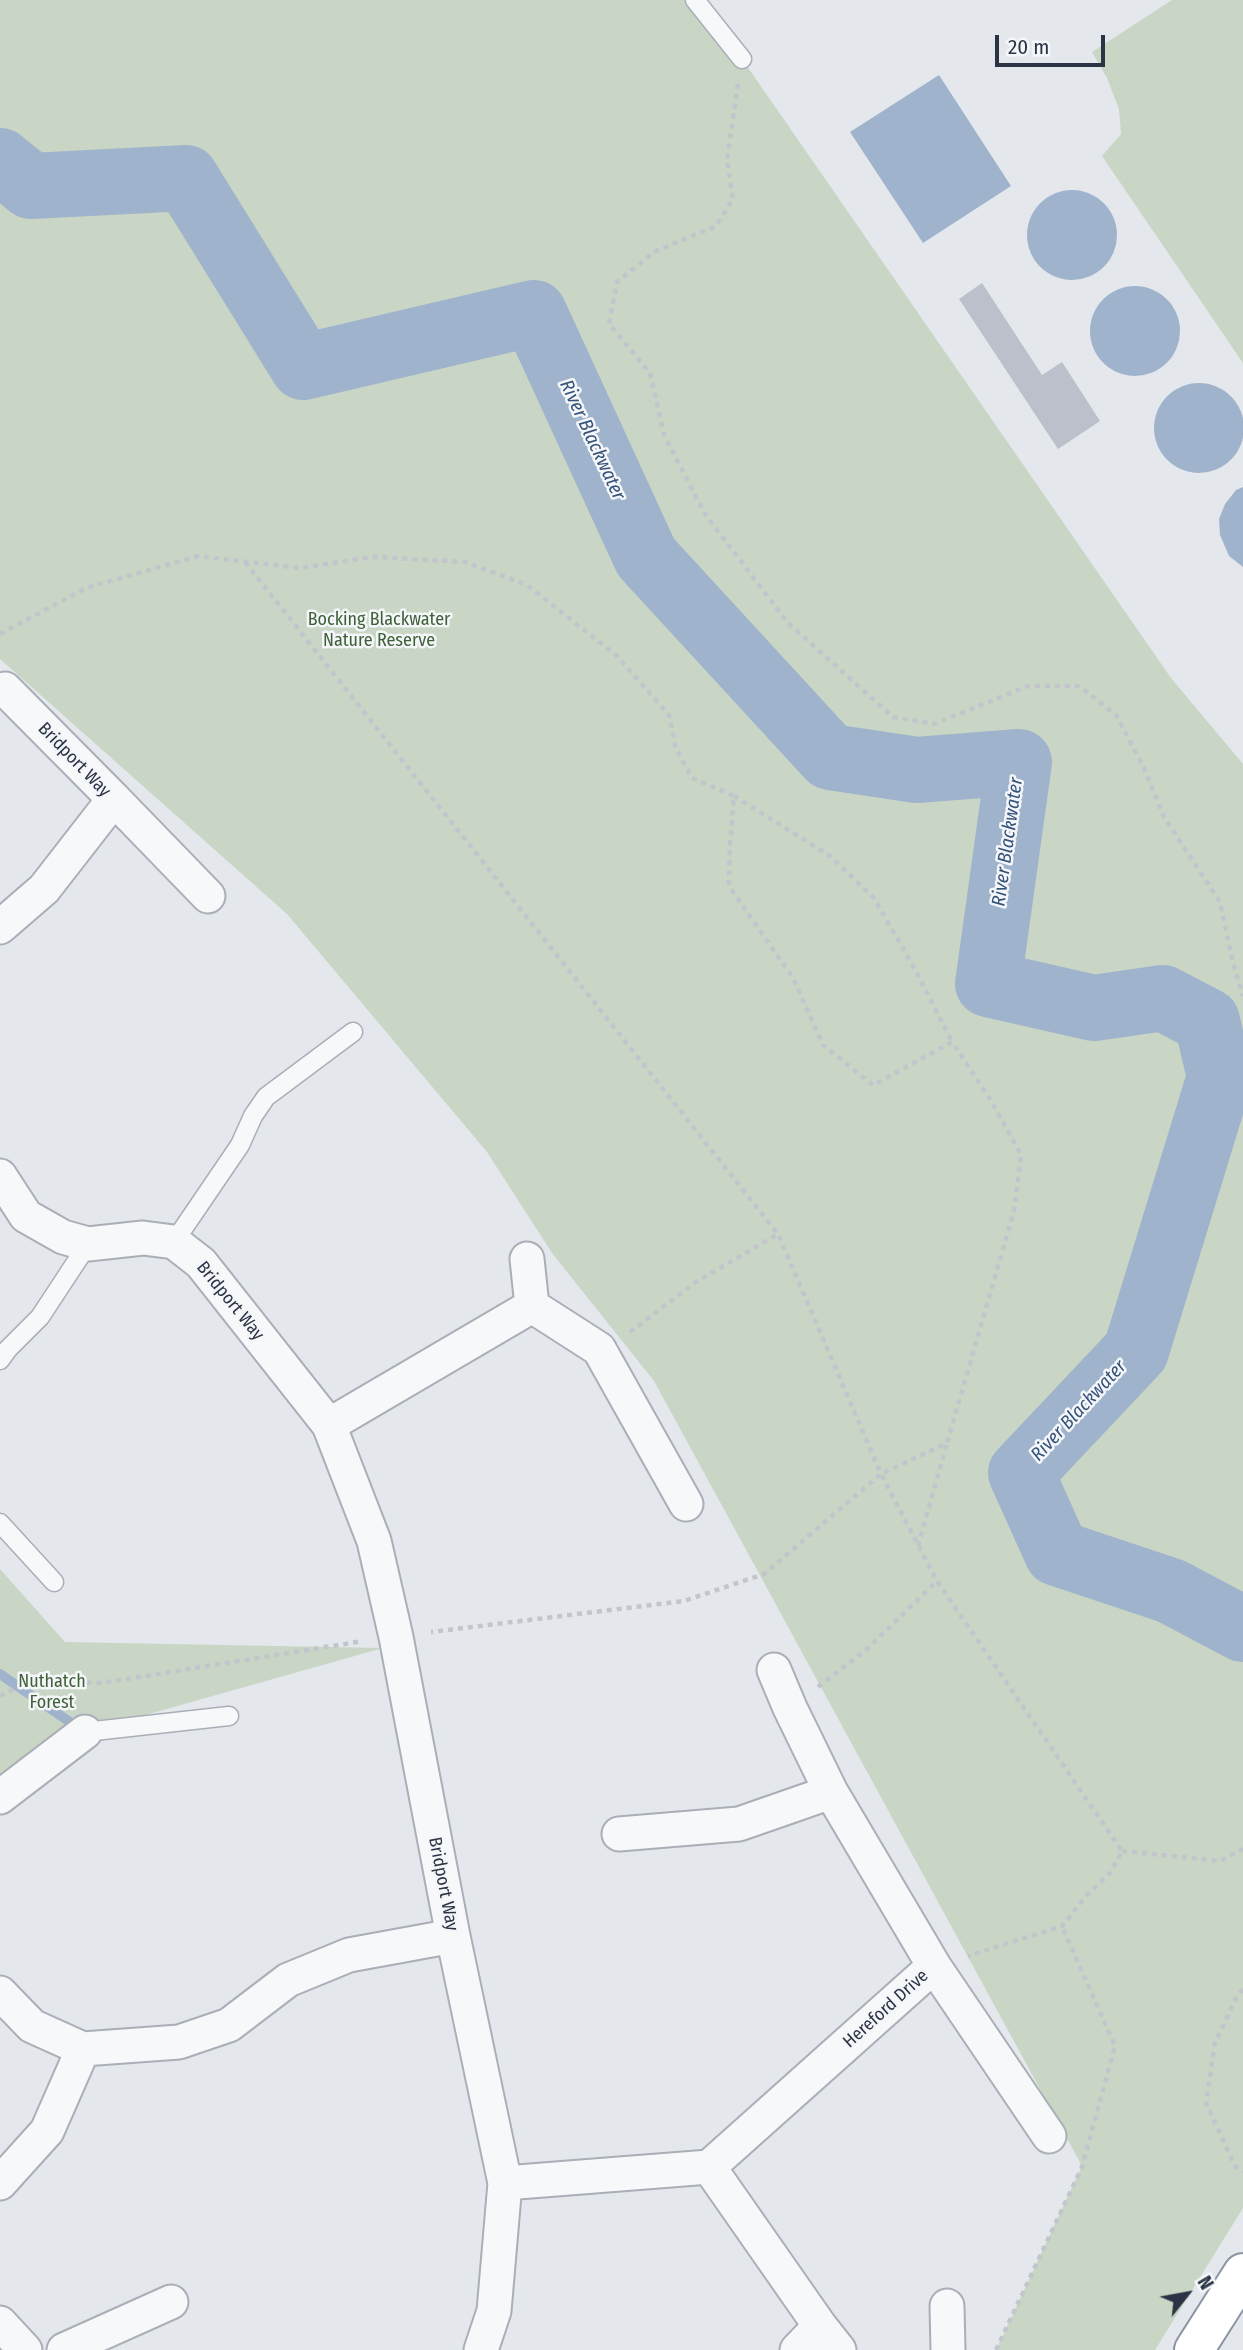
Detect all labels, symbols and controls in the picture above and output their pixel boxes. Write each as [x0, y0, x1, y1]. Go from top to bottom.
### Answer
scale bar [998, 21, 1108, 65]
text: 20 m [1008, 34, 1049, 60]
water label: River Blackwater [554, 376, 630, 504]
park label: Bocking Blackwater Nature Reserve [308, 609, 450, 652]
street label: Bridport Way [33, 718, 115, 802]
water label: River Blackwater [988, 776, 1028, 908]
street label: Bridport Way [192, 1257, 268, 1345]
water label: River Blackwater [1026, 1356, 1132, 1466]
park label: Nuthatch Forest [18, 1671, 86, 1714]
street label: Bridport Way [423, 1835, 463, 1933]
street label: Hereford Drive [839, 1965, 933, 2053]
north arrow [1152, 2259, 1222, 2329]
text: N [1193, 2272, 1218, 2294]

